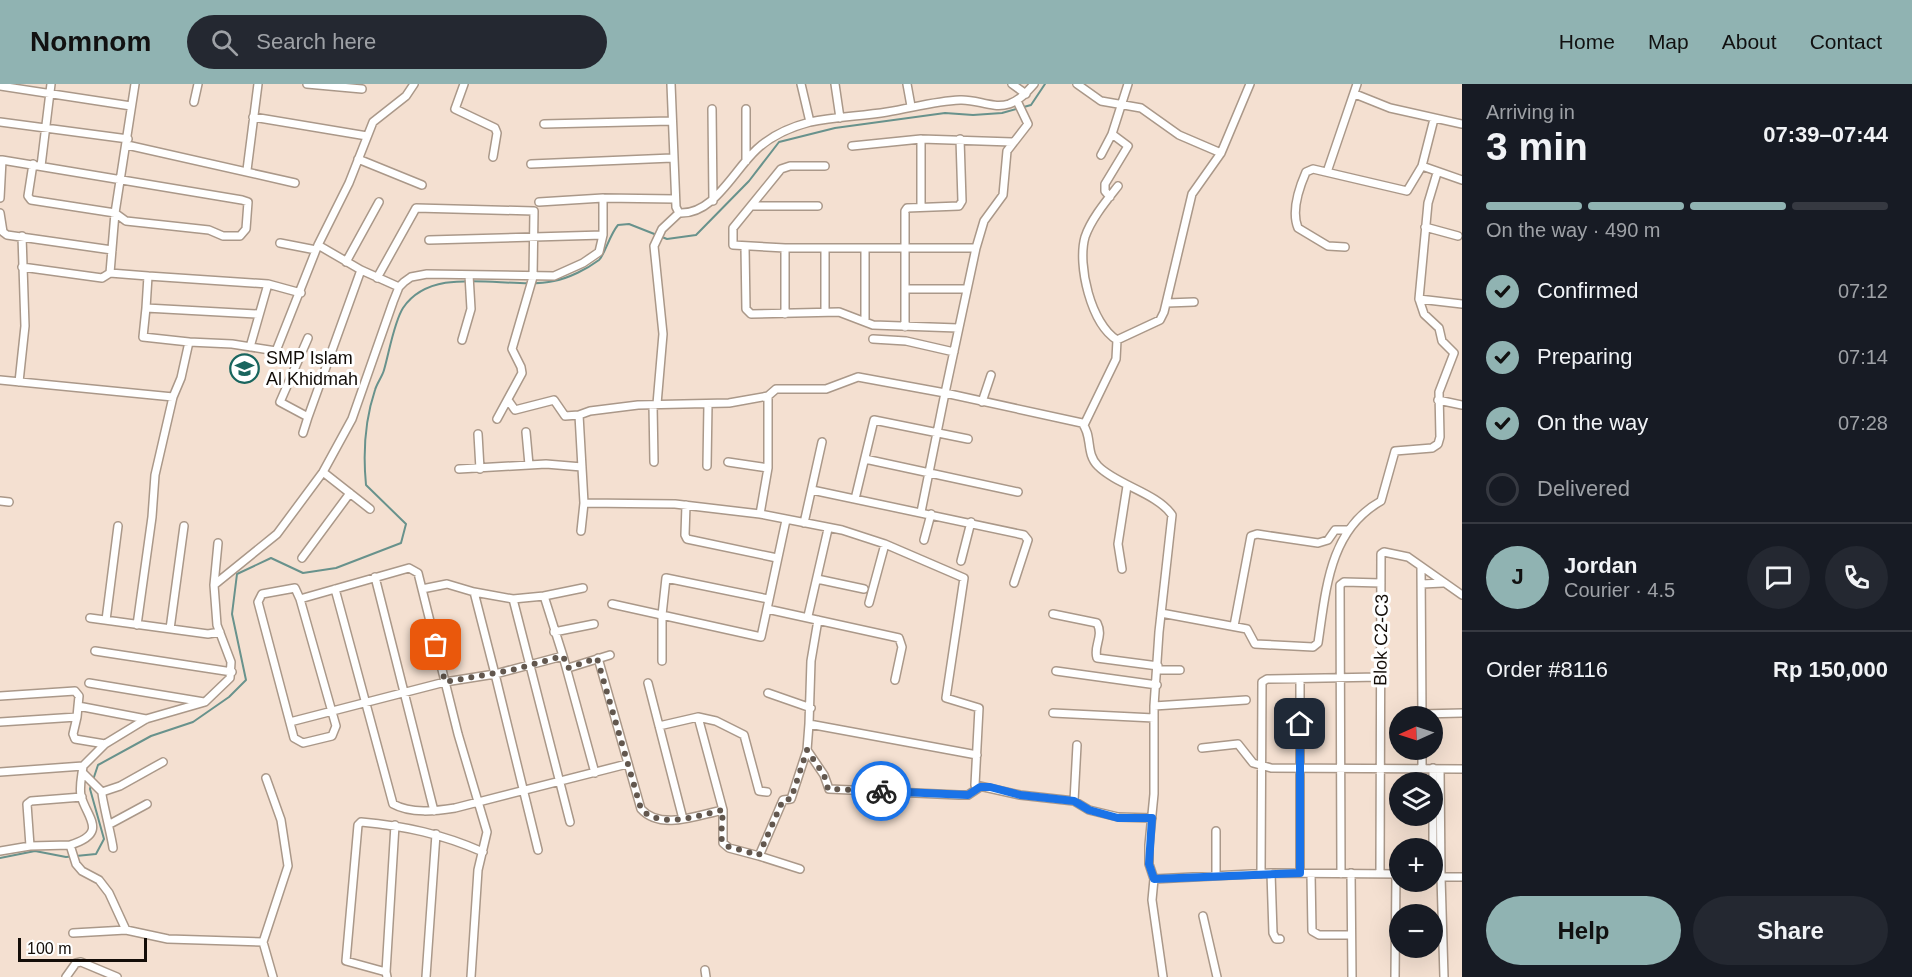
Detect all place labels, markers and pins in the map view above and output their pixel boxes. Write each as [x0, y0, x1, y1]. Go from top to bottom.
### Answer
place label: SMP Islam Al Khidmah [266, 348, 358, 389]
school or university icon: SMP Islam Al Khidmah [229, 352, 261, 384]
pin [410, 619, 461, 670]
pin [1274, 698, 1325, 749]

